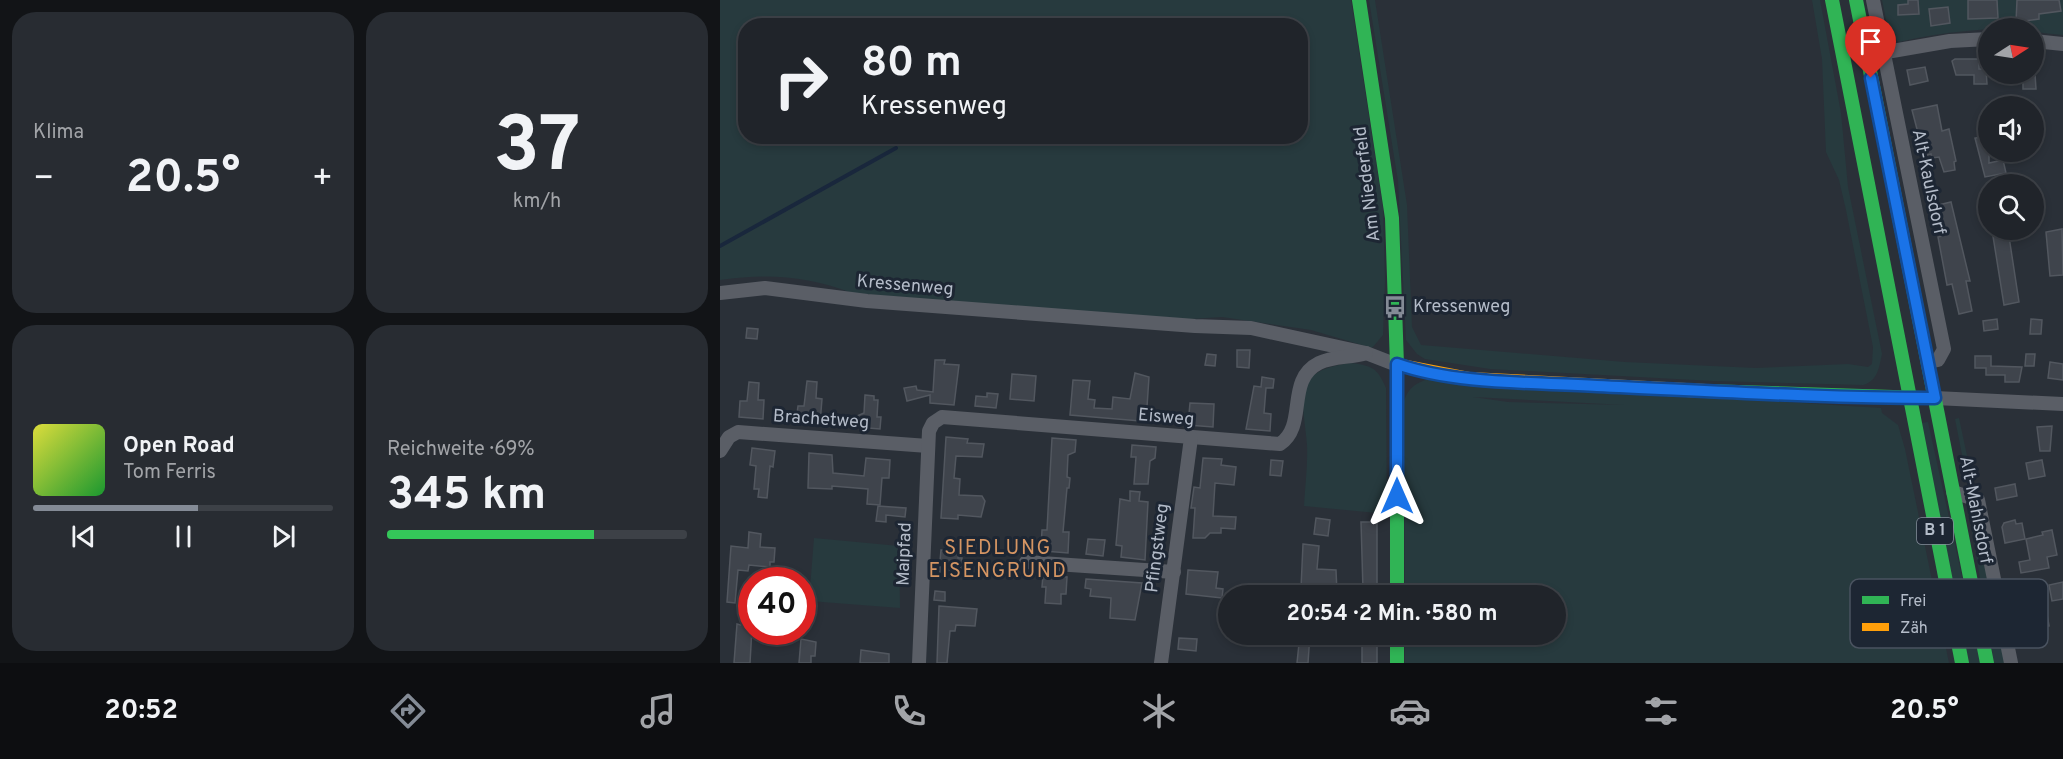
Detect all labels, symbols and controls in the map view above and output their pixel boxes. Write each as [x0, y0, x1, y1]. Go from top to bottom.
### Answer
pin [1845, 16, 1896, 78]
north arrow [1978, 18, 2044, 84]
map controls [1978, 18, 2044, 240]
icon: arrive [1854, 25, 1887, 58]
text: 80 m [861, 38, 962, 91]
icon: right [762, 42, 840, 120]
text: Kressenweg [861, 90, 1007, 124]
button: sound [1978, 96, 2044, 162]
text: 37 [493, 100, 581, 199]
text: Klima [33, 120, 84, 146]
street label: Am Niederfeld [1350, 125, 1386, 243]
street label: Alt-Kaulsdorf [1906, 127, 1950, 237]
text: 20.5° [126, 151, 240, 208]
text: − [33, 159, 54, 201]
text: + [312, 159, 333, 201]
button: search [1978, 174, 2044, 240]
text: km/h [513, 189, 561, 215]
street label: Kressenweg [856, 270, 954, 302]
bus stop icon: Kressenweg [1382, 294, 1408, 320]
place label: Kressenweg [1413, 296, 1510, 319]
street label: Eisweg [1137, 404, 1195, 432]
street label: Brachetweg [772, 405, 870, 435]
text: Open Road [123, 433, 235, 460]
text: Reichweite · 69% [387, 437, 535, 463]
street label: Alt-Mahlsdorf [1953, 454, 1997, 566]
text: Tom Ferris [123, 460, 216, 486]
position arrow [1365, 464, 1429, 528]
text: 345 km [387, 468, 546, 525]
street label: Pfingstweg [1141, 502, 1175, 594]
road number: B 1 [1917, 518, 1953, 544]
icon: previous [67, 520, 100, 553]
icon: pause [167, 520, 200, 553]
icon: next [267, 520, 300, 553]
street label: Maipfad [892, 522, 918, 586]
district label: SIEDLUNG EISENGRUND [929, 536, 1067, 585]
speed limit sign: 40 [738, 567, 816, 645]
legend [1850, 579, 2048, 648]
text: Frei [1900, 592, 1926, 612]
text: 20:54 · 2 Min. · 580 m [1287, 601, 1497, 628]
text: Zäh [1900, 619, 1928, 639]
icon: directions [387, 690, 429, 732]
icon: music [637, 690, 679, 732]
icon: phone [888, 690, 930, 732]
icon: climate [1138, 690, 1180, 732]
icon: car [1389, 690, 1431, 732]
icon: filters [1640, 690, 1682, 732]
text: 20:52 [104, 694, 178, 728]
text: 20.5° [1890, 694, 1959, 728]

